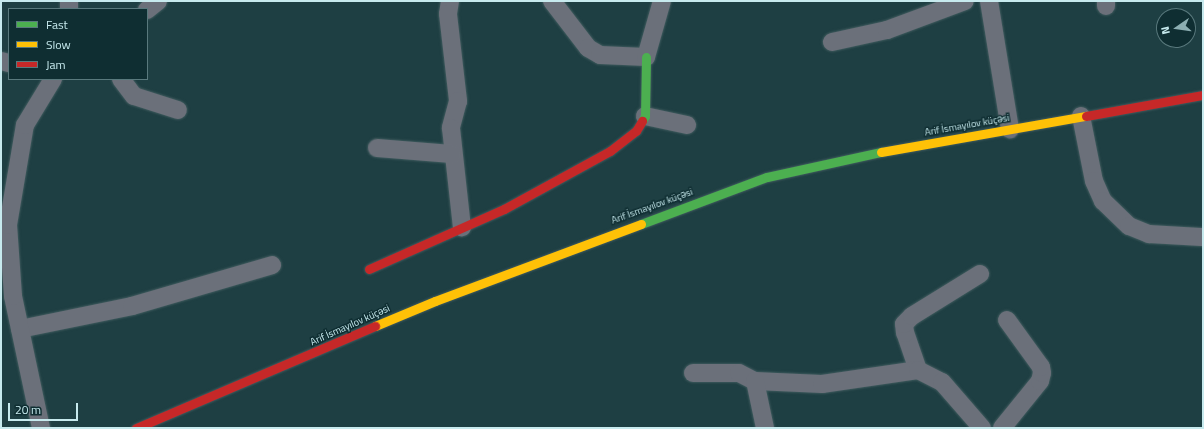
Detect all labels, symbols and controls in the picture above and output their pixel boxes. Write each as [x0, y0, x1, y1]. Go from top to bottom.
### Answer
legend [8, 8, 148, 80]
north arrow [1156, 8, 1196, 48]
text: Fast [46, 15, 68, 34]
text: N [1157, 25, 1174, 36]
text: Slow [46, 35, 71, 54]
text: Jam [46, 55, 66, 74]
street label: Arif İsmayılov küçəsi [924, 112, 1010, 138]
street label: Arif İsmayılov küçəsi [610, 186, 694, 226]
street label: Arif İsmayılov küçəsi [308, 302, 392, 348]
scale bar [10, 395, 80, 421]
text: 20 m [15, 400, 41, 419]

